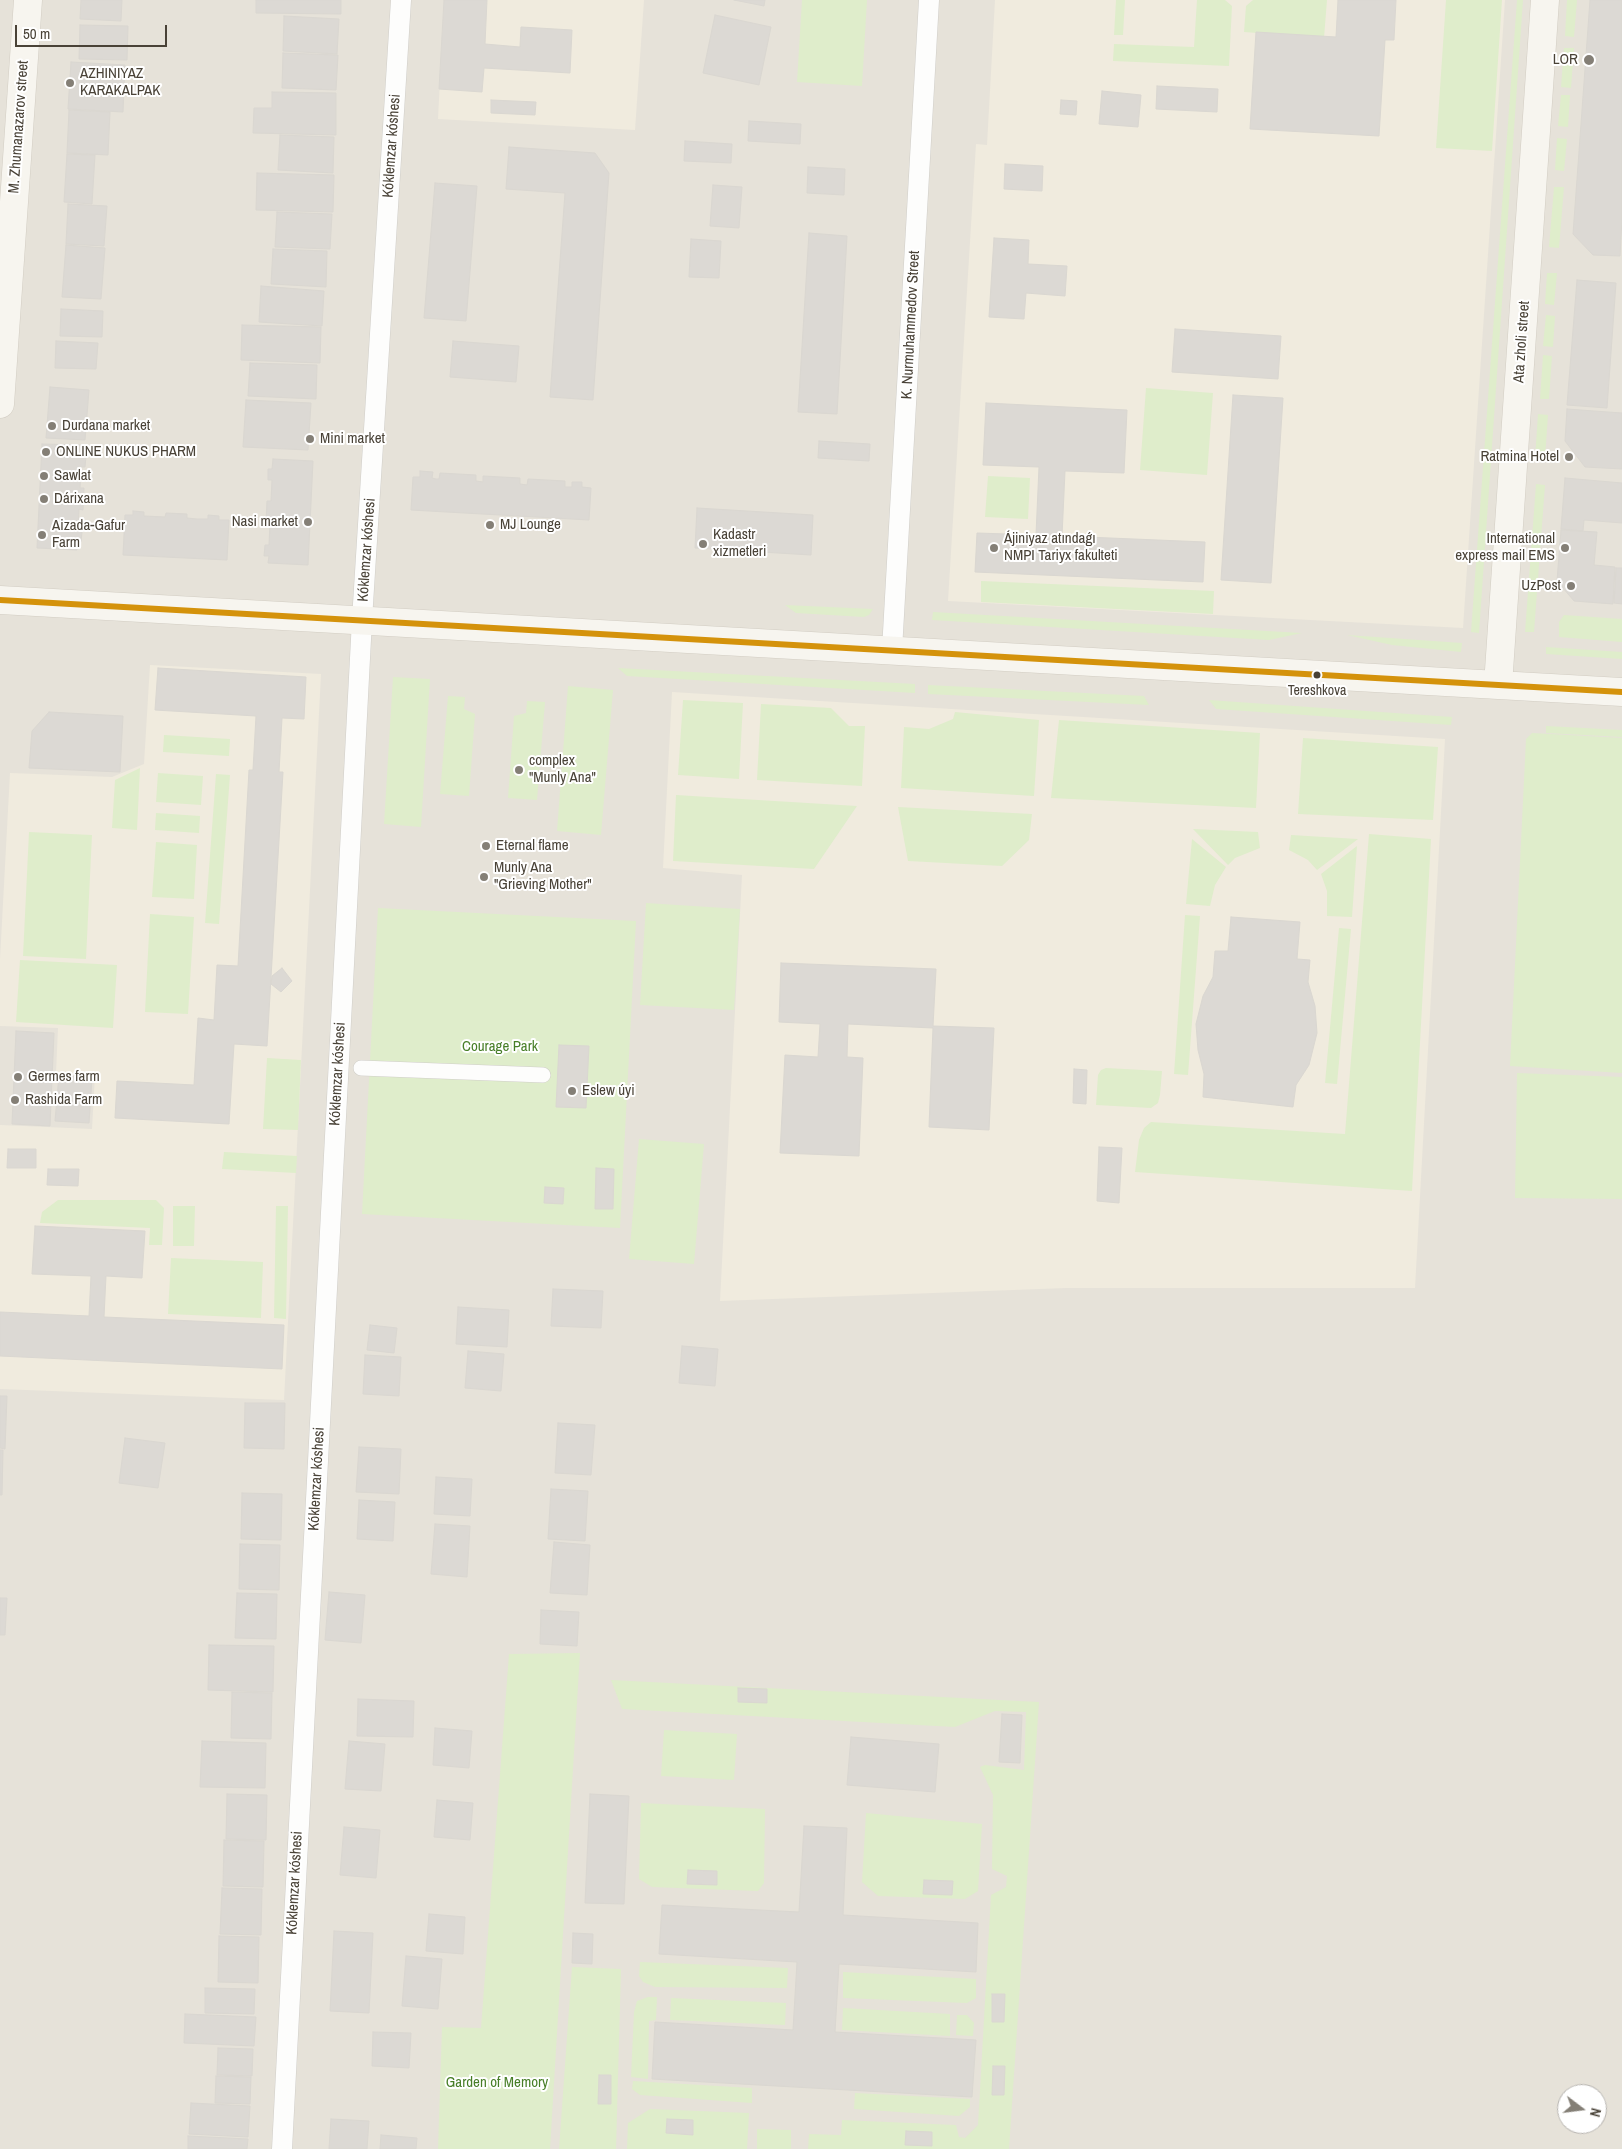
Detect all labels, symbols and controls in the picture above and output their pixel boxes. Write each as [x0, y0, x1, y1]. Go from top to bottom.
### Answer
scale bar [18, 15, 170, 47]
text: 50 m [23, 23, 50, 44]
place label: LOR [1553, 51, 1578, 69]
marker: LOR [1582, 53, 1596, 67]
street label: M. Zhumanazarov street [5, 60, 33, 194]
place label: AZHINIYAZ KARAKALPAK [80, 65, 160, 100]
marker: AZHINIYAZ KARAKALPAK [64, 77, 76, 89]
street label: Kóklemzar kóshesi [379, 94, 405, 198]
street label: K. Nurmuhammedov Street [898, 250, 924, 400]
street label: Ata zholi street [1510, 300, 1534, 384]
place label: Durdana market [62, 417, 150, 435]
marker: Durdana market [46, 420, 58, 432]
place label: Mini market [320, 430, 385, 448]
marker: Mini market [304, 433, 316, 445]
place label: ONLINE NUKUS PHARM [56, 443, 196, 461]
marker: ONLINE NUKUS PHARM [40, 446, 52, 458]
place label: Ratmina Hotel [1480, 448, 1559, 466]
marker: Ratmina Hotel [1563, 451, 1575, 463]
place label: Sawlat [54, 467, 91, 485]
marker: Sawlat [38, 470, 50, 482]
place label: Dárixana [54, 490, 104, 508]
marker: Dárixana [38, 493, 50, 505]
street label: Kóklemzar kóshesi [354, 498, 380, 602]
place label: Nasi market [232, 513, 298, 531]
marker: Nasi market [302, 516, 314, 528]
place label: MJ Lounge [500, 516, 561, 534]
place label: Aizada-Gafur Farm [52, 517, 125, 552]
marker: MJ Lounge [484, 519, 496, 531]
place label: Kadastr xizmetleri [713, 526, 766, 561]
marker: Aizada-Gafur Farm [36, 529, 48, 541]
place label: Ájiniyaz atındaǵı NMPI Tariyx fakulteti [1004, 530, 1118, 565]
place label: International express mail EMS [1455, 530, 1555, 565]
marker: Kadastr xizmetleri [697, 538, 709, 550]
marker: Ájiniyaz atındaǵı NMPI Tariyx fakulteti [988, 542, 1000, 554]
marker: International express mail EMS [1559, 542, 1571, 554]
place label: UzPost [1521, 577, 1561, 595]
marker: UzPost [1565, 580, 1577, 592]
marker: Tereshkova [1312, 670, 1322, 680]
place label: Tereshkova [1288, 683, 1346, 699]
place label: complex "Munly Ana" [529, 752, 596, 787]
marker: complex "Munly Ana" [513, 764, 525, 776]
place label: Eternal flame [496, 837, 568, 855]
marker: Eternal flame [480, 840, 492, 852]
place label: Munly Ana "Grieving Mother" [494, 859, 592, 894]
marker: Munly Ana "Grieving Mother" [478, 871, 490, 883]
street label: Kóklemzar kóshesi [326, 1022, 350, 1126]
park label: Courage Park [462, 1038, 538, 1056]
place label: Germes farm [28, 1068, 100, 1086]
marker: Germes farm [12, 1071, 24, 1083]
place label: Eslew úyi [582, 1082, 635, 1100]
marker: Eslew úyi [566, 1085, 578, 1097]
place label: Rashida Farm [25, 1091, 102, 1109]
marker: Rashida Farm [9, 1094, 21, 1106]
street label: Kóklemzar kóshesi [305, 1427, 329, 1531]
street label: Kóklemzar kóshesi [283, 1831, 307, 1935]
park label: Garden of Memory [446, 2074, 548, 2092]
north arrow [1557, 2084, 1607, 2134]
text: N [1586, 2106, 1605, 2119]

